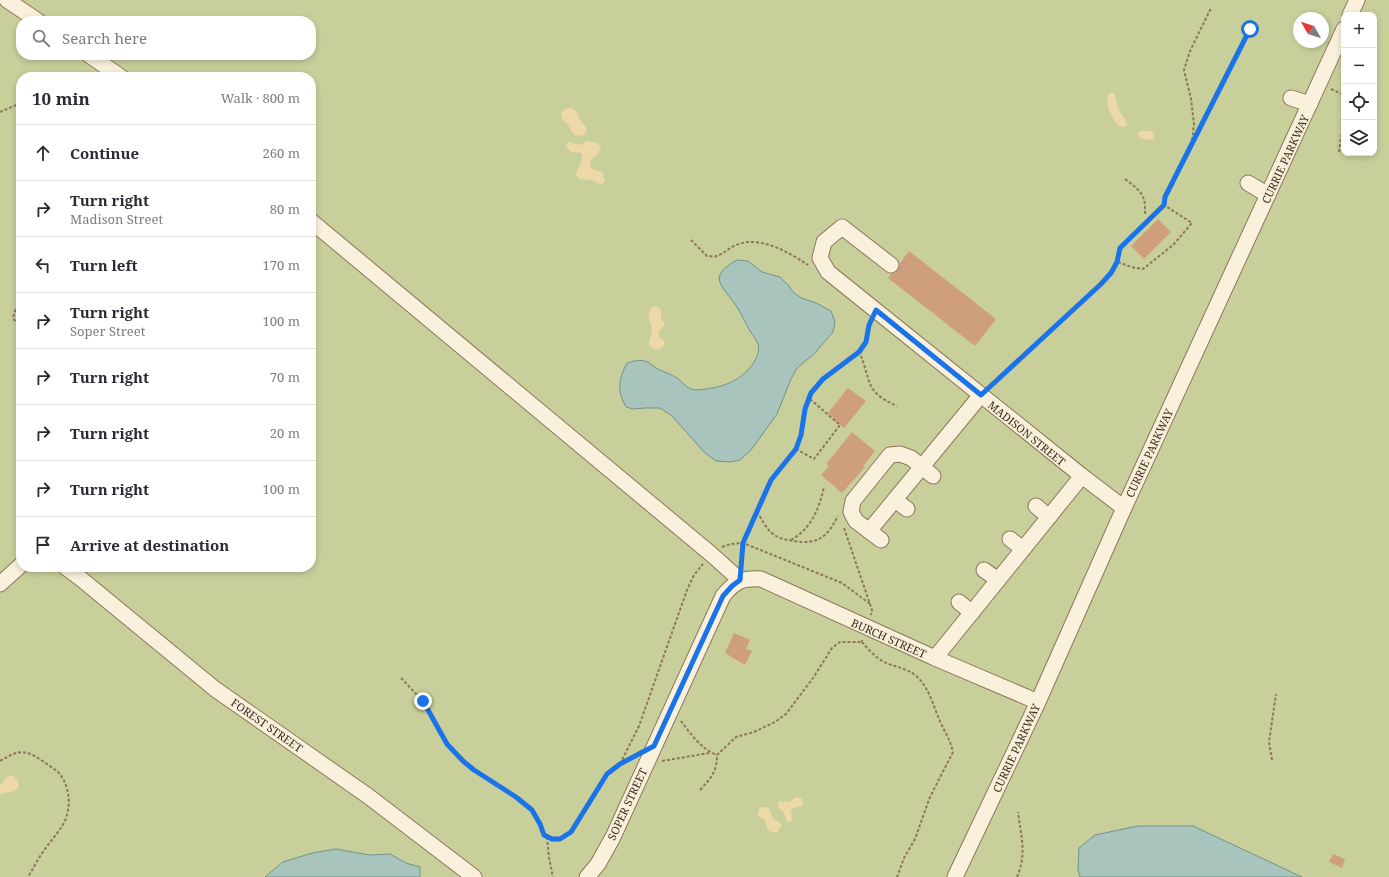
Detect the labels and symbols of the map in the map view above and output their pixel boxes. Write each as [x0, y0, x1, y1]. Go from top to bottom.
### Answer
north arrow [1293, 12, 1329, 48]
route start [1241, 20, 1259, 38]
street label: CURRIE PARKWAY [1258, 112, 1312, 206]
street label: MADISON STREET [985, 397, 1069, 469]
street label: CURRIE PARKWAY [1122, 406, 1176, 500]
street label: BURCH STREET [849, 615, 929, 661]
route end [414, 692, 432, 710]
street label: FOREST STREET [228, 695, 306, 755]
street label: CURRIE PARKWAY [989, 701, 1043, 795]
street label: SOPER STREET [604, 765, 650, 842]

